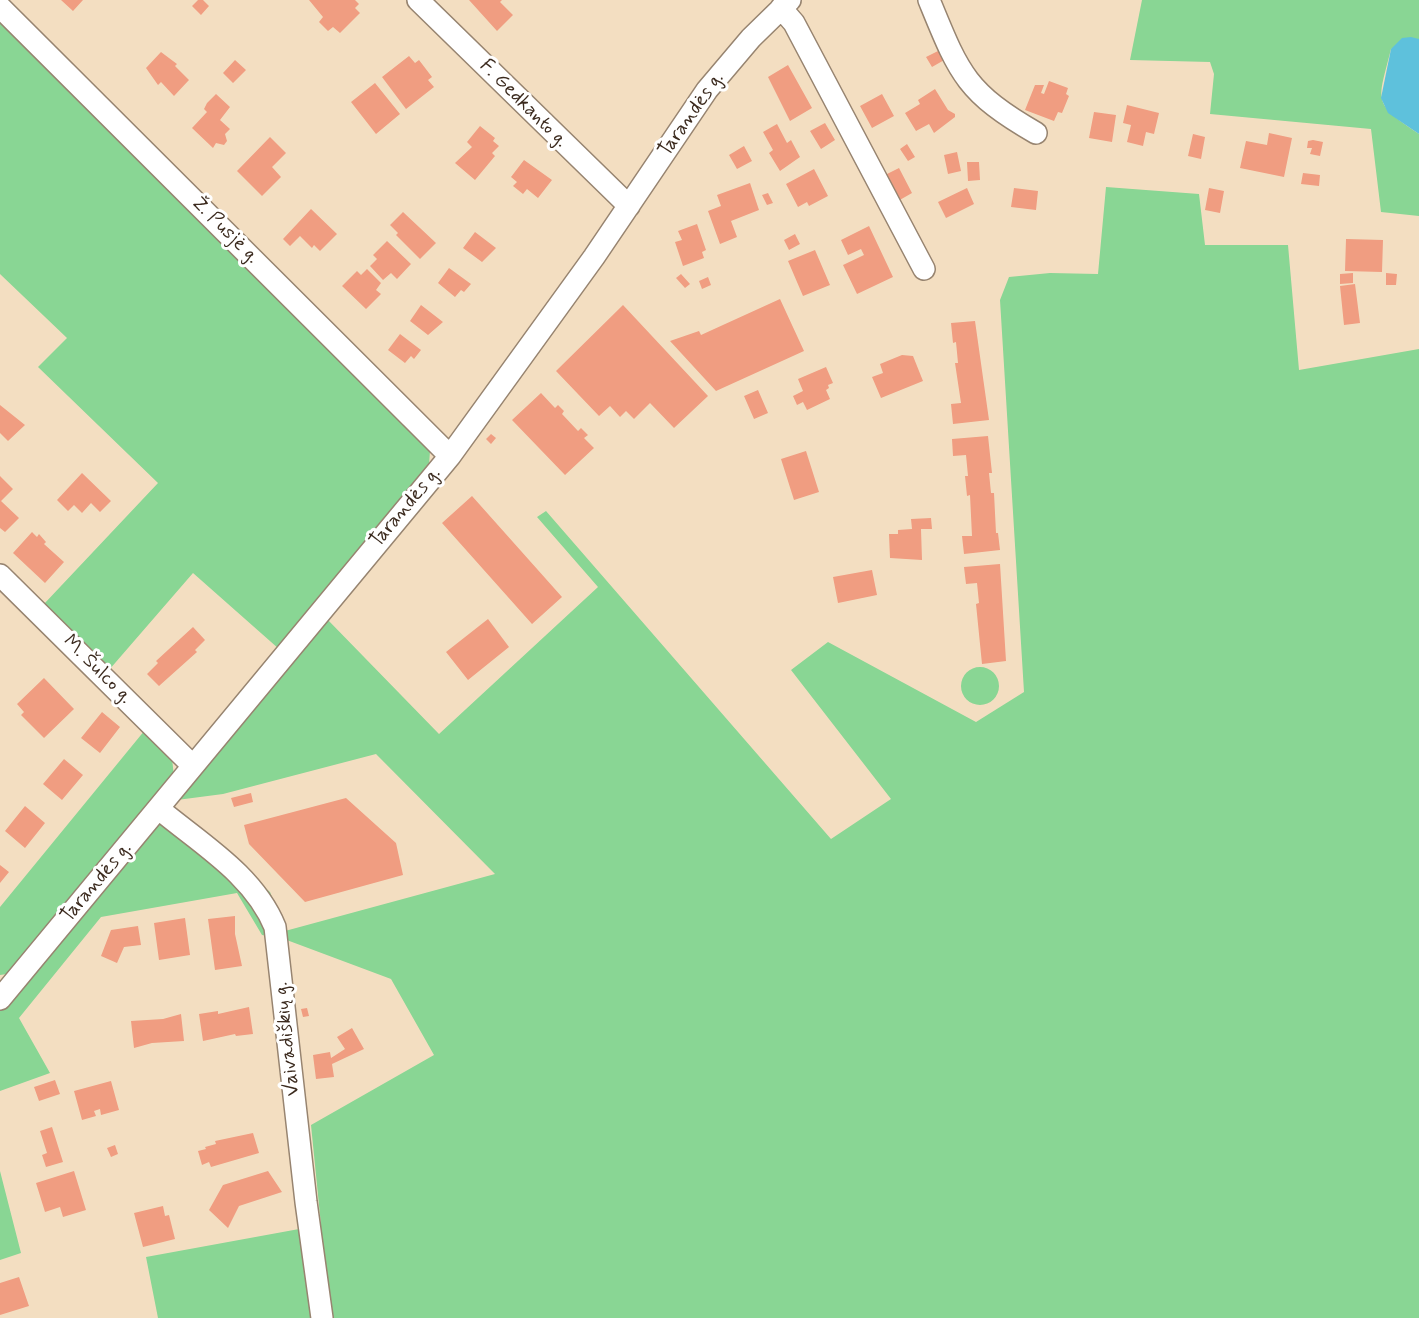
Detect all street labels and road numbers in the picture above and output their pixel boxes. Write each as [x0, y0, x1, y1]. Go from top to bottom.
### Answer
street label: F. Gedkanto g. [474, 55, 572, 153]
street label: Tarandės g. [654, 68, 730, 162]
street label: Ž. Pusjė g. [186, 192, 264, 270]
street label: Tarandės g. [365, 463, 447, 553]
street label: M. Šulco g. [57, 630, 137, 710]
street label: Tarandės g. [56, 838, 138, 928]
street label: Vaivadiškių g. [270, 981, 306, 1097]

